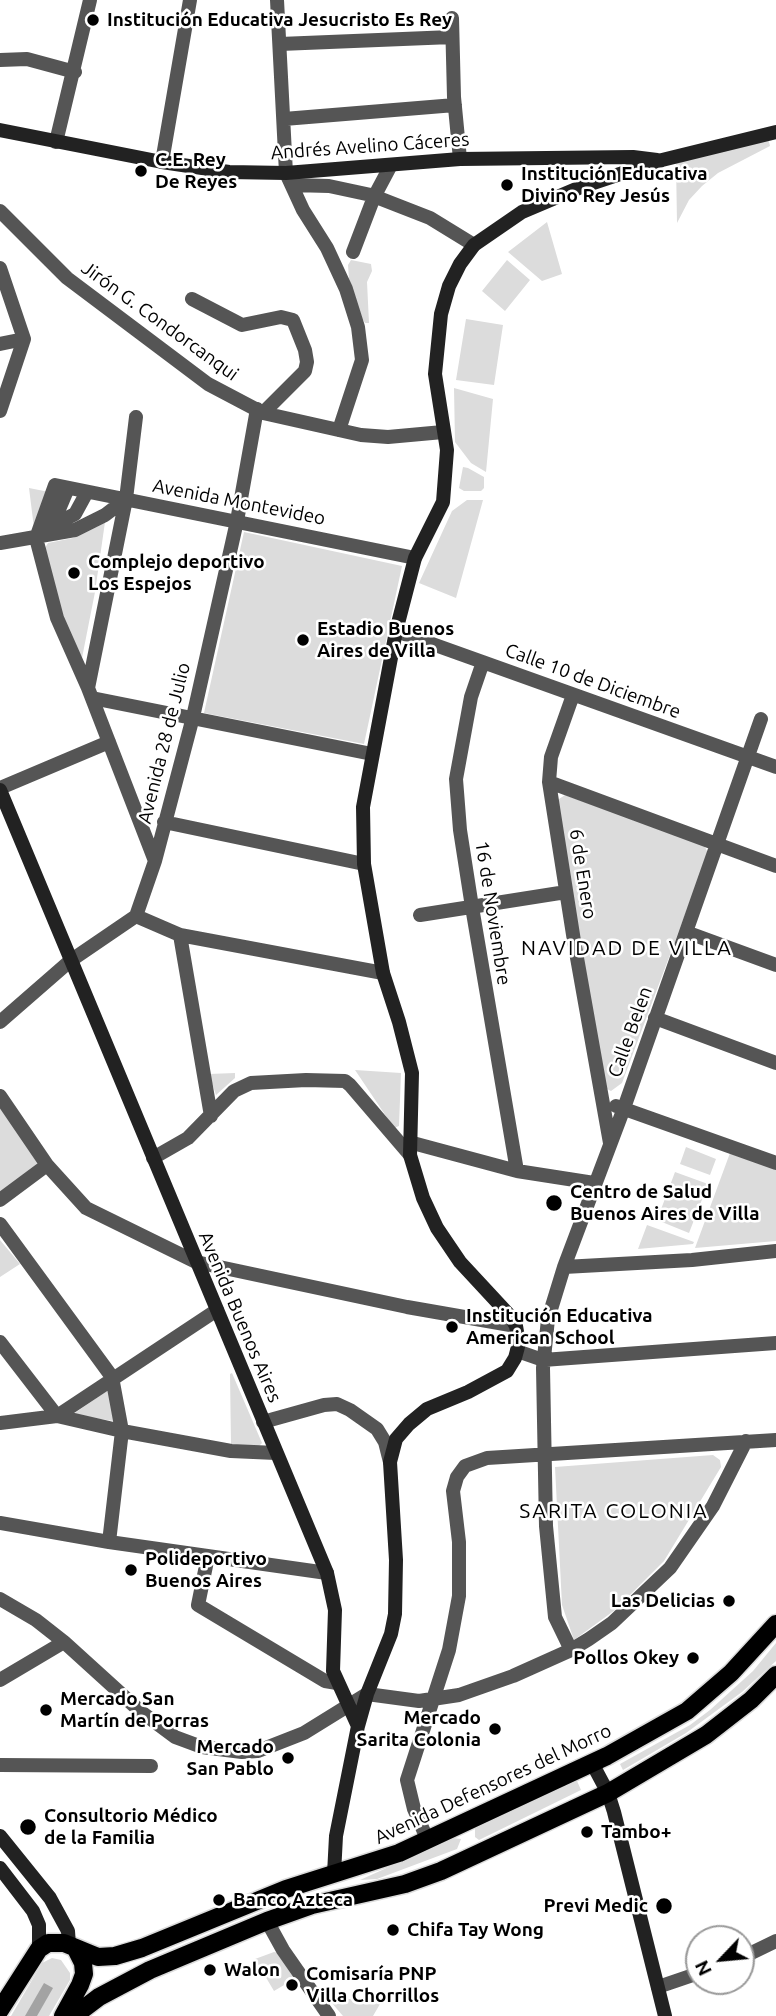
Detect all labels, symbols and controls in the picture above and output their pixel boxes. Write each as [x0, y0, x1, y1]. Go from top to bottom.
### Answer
place label: Institución Educativa Jesucristo Es Rey [107, 9, 452, 31]
marker: Institución Educativa Jesucristo Es Rey [85, 12, 101, 28]
street label: Andrés Avelino Cáceres [270, 128, 470, 164]
place label: C.E. Rey De Reyes [155, 149, 237, 193]
marker: C.E. Rey De Reyes [133, 163, 149, 179]
place label: Institución Educativa Divino Rey Jesús [521, 163, 708, 207]
marker: Institución Educativa Divino Rey Jesús [499, 177, 515, 193]
street label: Jirón G. Condorcanqui [77, 256, 243, 386]
street label: Avenida Montevideo [151, 474, 327, 530]
place label: Complejo deportivo Los Espejos [88, 551, 265, 595]
marker: Complejo deportivo Los Espejos [66, 565, 82, 581]
place label: Estadio Buenos Aires de Villa [317, 618, 454, 662]
marker: Estadio Buenos Aires de Villa [295, 632, 311, 648]
street label: Calle 10 de Diciembre [502, 639, 684, 723]
street label: Avenida 28 de Julio [133, 660, 195, 826]
street label: 6 de Enero [565, 827, 601, 921]
street label: 16 de Noviembre [470, 839, 516, 987]
district label: NAVIDAD DE VILLA [523, 935, 731, 961]
street label: Calle Belen [603, 983, 657, 1081]
place label: Centro de Salud Buenos Aires de Villa [570, 1181, 759, 1225]
marker: Centro de Salud Buenos Aires de Villa [544, 1193, 564, 1213]
street label: Avenida Buenos Aires [194, 1228, 286, 1406]
place label: Institución Educativa American School [466, 1305, 653, 1349]
marker: Institución Educativa American School [444, 1319, 460, 1335]
district label: SARITA COLONIA [521, 1498, 707, 1524]
place label: Polideportivo Buenos Aires [145, 1548, 267, 1592]
marker: Polideportivo Buenos Aires [123, 1562, 139, 1578]
place label: Las Delicias [611, 1590, 715, 1612]
marker: Las Delicias [721, 1593, 737, 1609]
place label: Pollos Okey [573, 1647, 679, 1669]
marker: Pollos Okey [685, 1650, 701, 1666]
place label: Mercado San Martín de Porras [60, 1688, 209, 1732]
marker: Mercado San Martín de Porras [38, 1702, 54, 1718]
place label: Mercado Sarita Colonia [357, 1707, 481, 1751]
street label: Avenida Defensores del Morro [371, 1719, 615, 1849]
marker: Mercado Sarita Colonia [487, 1721, 503, 1737]
place label: Mercado San Pablo [187, 1736, 274, 1780]
marker: Mercado San Pablo [280, 1750, 296, 1766]
place label: Consultorio Médico de la Familia [44, 1805, 218, 1849]
marker: Consultorio Médico de la Familia [18, 1817, 38, 1837]
place label: Tambo+ [601, 1821, 671, 1843]
marker: Tambo+ [579, 1824, 595, 1840]
place label: Banco Azteca [233, 1889, 353, 1911]
marker: Banco Azteca [211, 1892, 227, 1908]
place label: Previ Medic [544, 1895, 648, 1917]
marker: Previ Medic [654, 1896, 674, 1916]
place label: Chifa Tay Wong [407, 1919, 544, 1941]
marker: Chifa Tay Wong [385, 1922, 401, 1938]
north arrow [685, 1925, 755, 1995]
text: N [690, 1957, 716, 1980]
place label: Walon [224, 1959, 280, 1981]
marker: Walon [202, 1962, 218, 1978]
place label: Comisaría PNP Villa Chorrillos [306, 1963, 439, 2007]
marker: Comisaría PNP Villa Chorrillos [284, 1977, 300, 1993]

